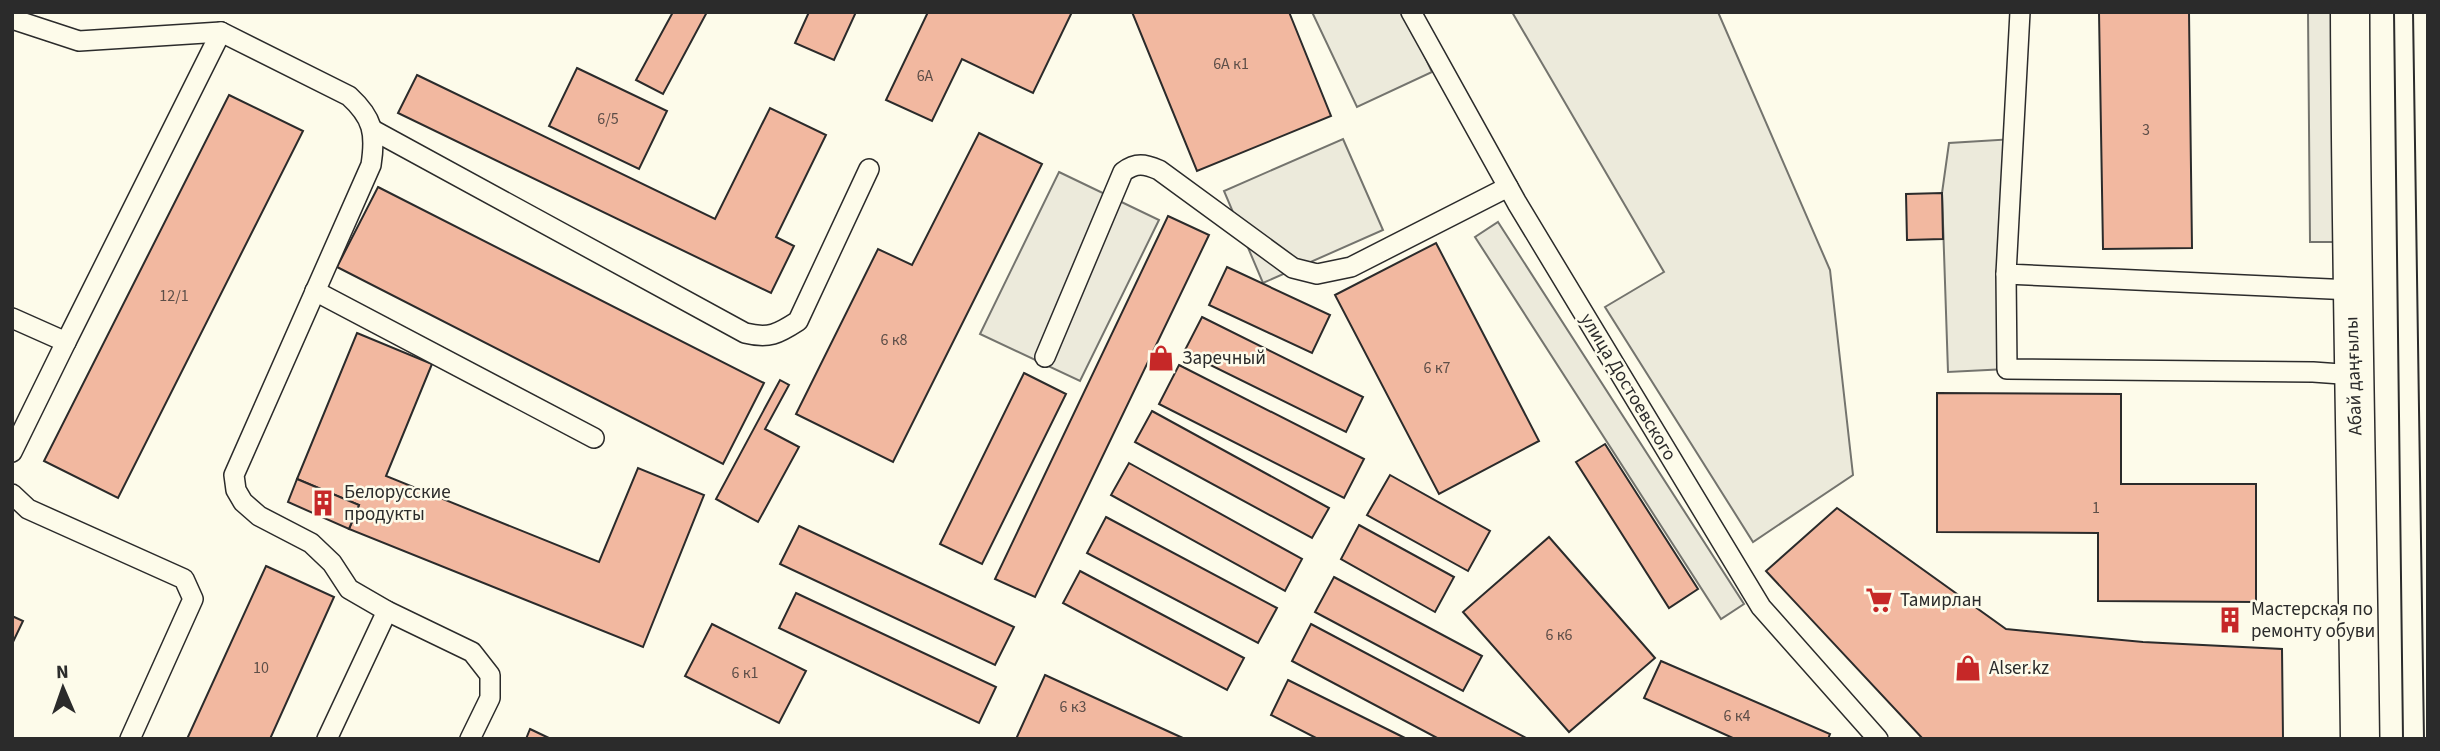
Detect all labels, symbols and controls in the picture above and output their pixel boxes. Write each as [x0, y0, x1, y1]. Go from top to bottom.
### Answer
house number: 6А к1 [1213, 53, 1249, 75]
house number: 6А [917, 65, 934, 87]
house number: 6/5 [597, 108, 619, 130]
house number: 3 [2142, 119, 2150, 141]
house number: 12/1 [159, 285, 189, 307]
street label: улица Достоевского [1573, 308, 1683, 466]
street label: Абай даңғылы [2338, 316, 2370, 436]
house number: 6 к8 [880, 329, 908, 351]
shop icon: Заречный [1146, 343, 1176, 373]
place label: Заречный [1182, 345, 1266, 372]
house number: 6 к7 [1423, 357, 1451, 379]
place label: Белорусские продукты [344, 479, 451, 528]
building icon: Белорусские продукты [308, 488, 338, 518]
house number: 1 [2092, 497, 2100, 519]
supermarket icon: Тамирлан [1864, 585, 1894, 615]
place label: Тамирлан [1900, 587, 1982, 614]
place label: Мастерская по ремонту обуви [2251, 596, 2375, 645]
building icon: Мастерская по ремонту обуви [2215, 605, 2245, 635]
house number: 6 к6 [1545, 624, 1573, 646]
north arrow [28, 653, 98, 723]
shop icon: Alser.kz [1953, 653, 1983, 683]
place label: Alser.kz [1989, 655, 2049, 682]
house number: 10 [253, 657, 269, 679]
text: N [56, 659, 69, 686]
house number: 6 к1 [731, 662, 759, 684]
house number: 6 к3 [1059, 696, 1087, 718]
house number: 6 к4 [1723, 705, 1751, 727]

